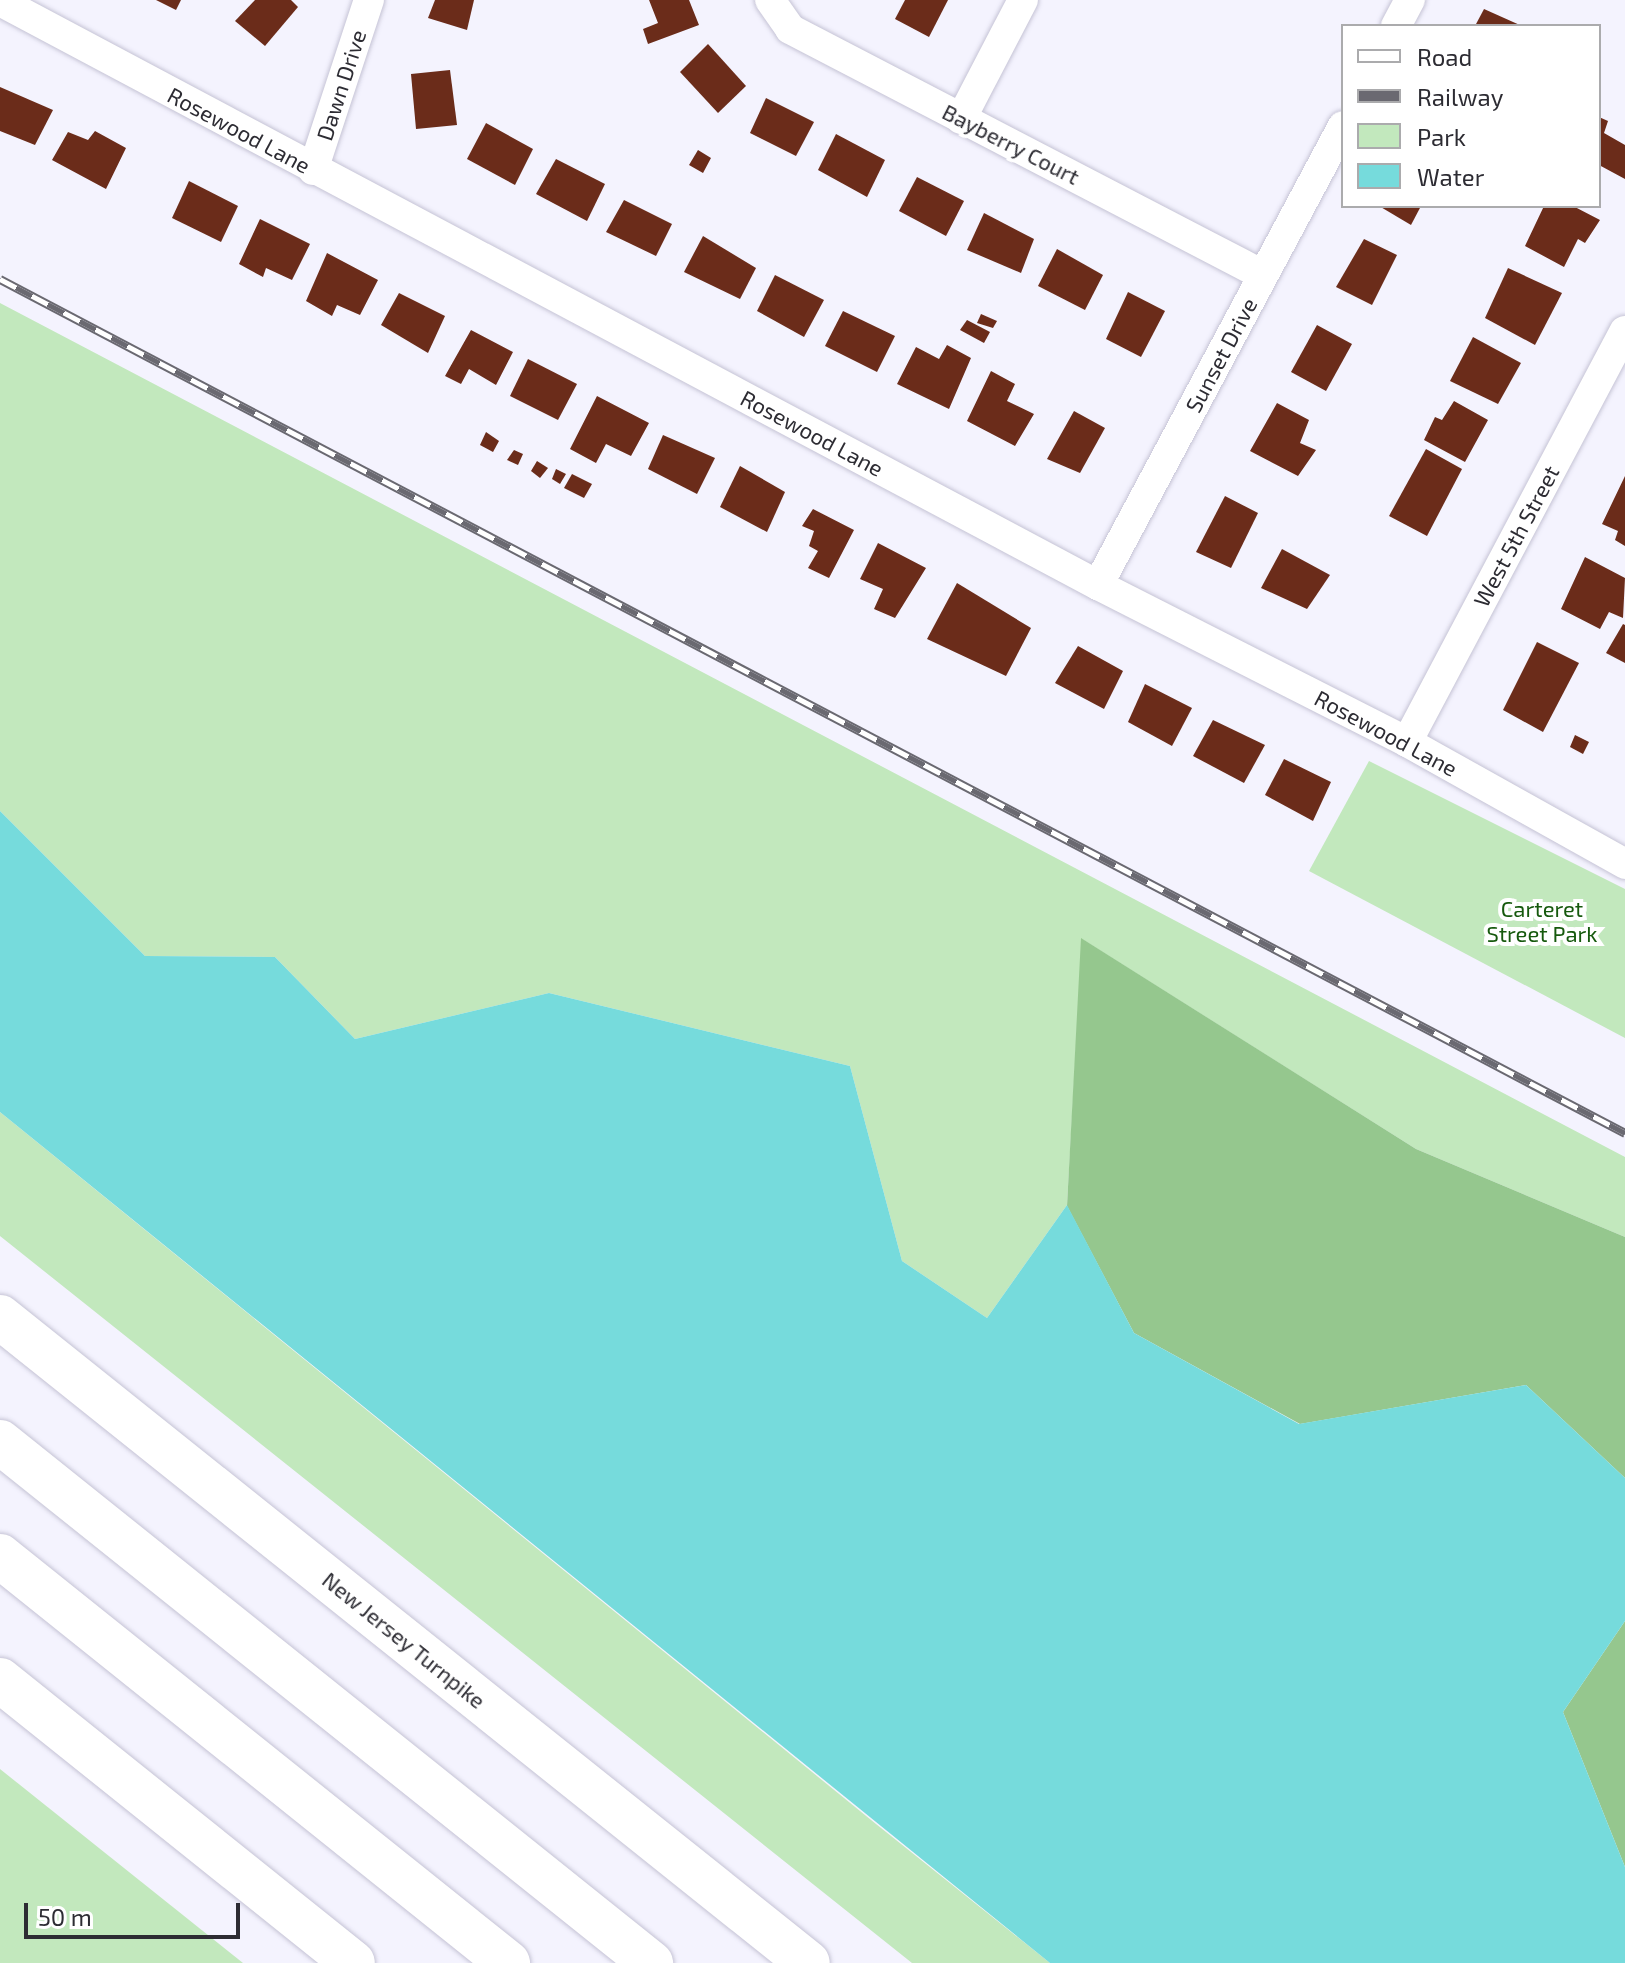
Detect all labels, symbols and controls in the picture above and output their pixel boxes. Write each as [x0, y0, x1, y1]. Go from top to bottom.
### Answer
legend [1341, 24, 1601, 208]
street label: Dawn Drive [311, 26, 371, 144]
text: Road [1417, 42, 1472, 71]
street label: Rosewood Lane [163, 81, 315, 179]
text: Railway [1417, 82, 1503, 111]
street label: Bayberry Court [938, 98, 1084, 190]
text: Park [1417, 122, 1466, 151]
text: Water [1417, 162, 1484, 191]
street label: Sunset Drive [1180, 293, 1262, 417]
street label: Rosewood Lane [736, 384, 888, 482]
street label: West 5th Street [1468, 461, 1564, 611]
street label: Rosewood Lane [1310, 684, 1462, 782]
park label: Carteret Street Park [1486, 895, 1598, 946]
street label: New Jersey Turnpike [316, 1566, 492, 1714]
scale bar [28, 1887, 244, 1937]
text: 50 m [38, 1902, 92, 1931]

